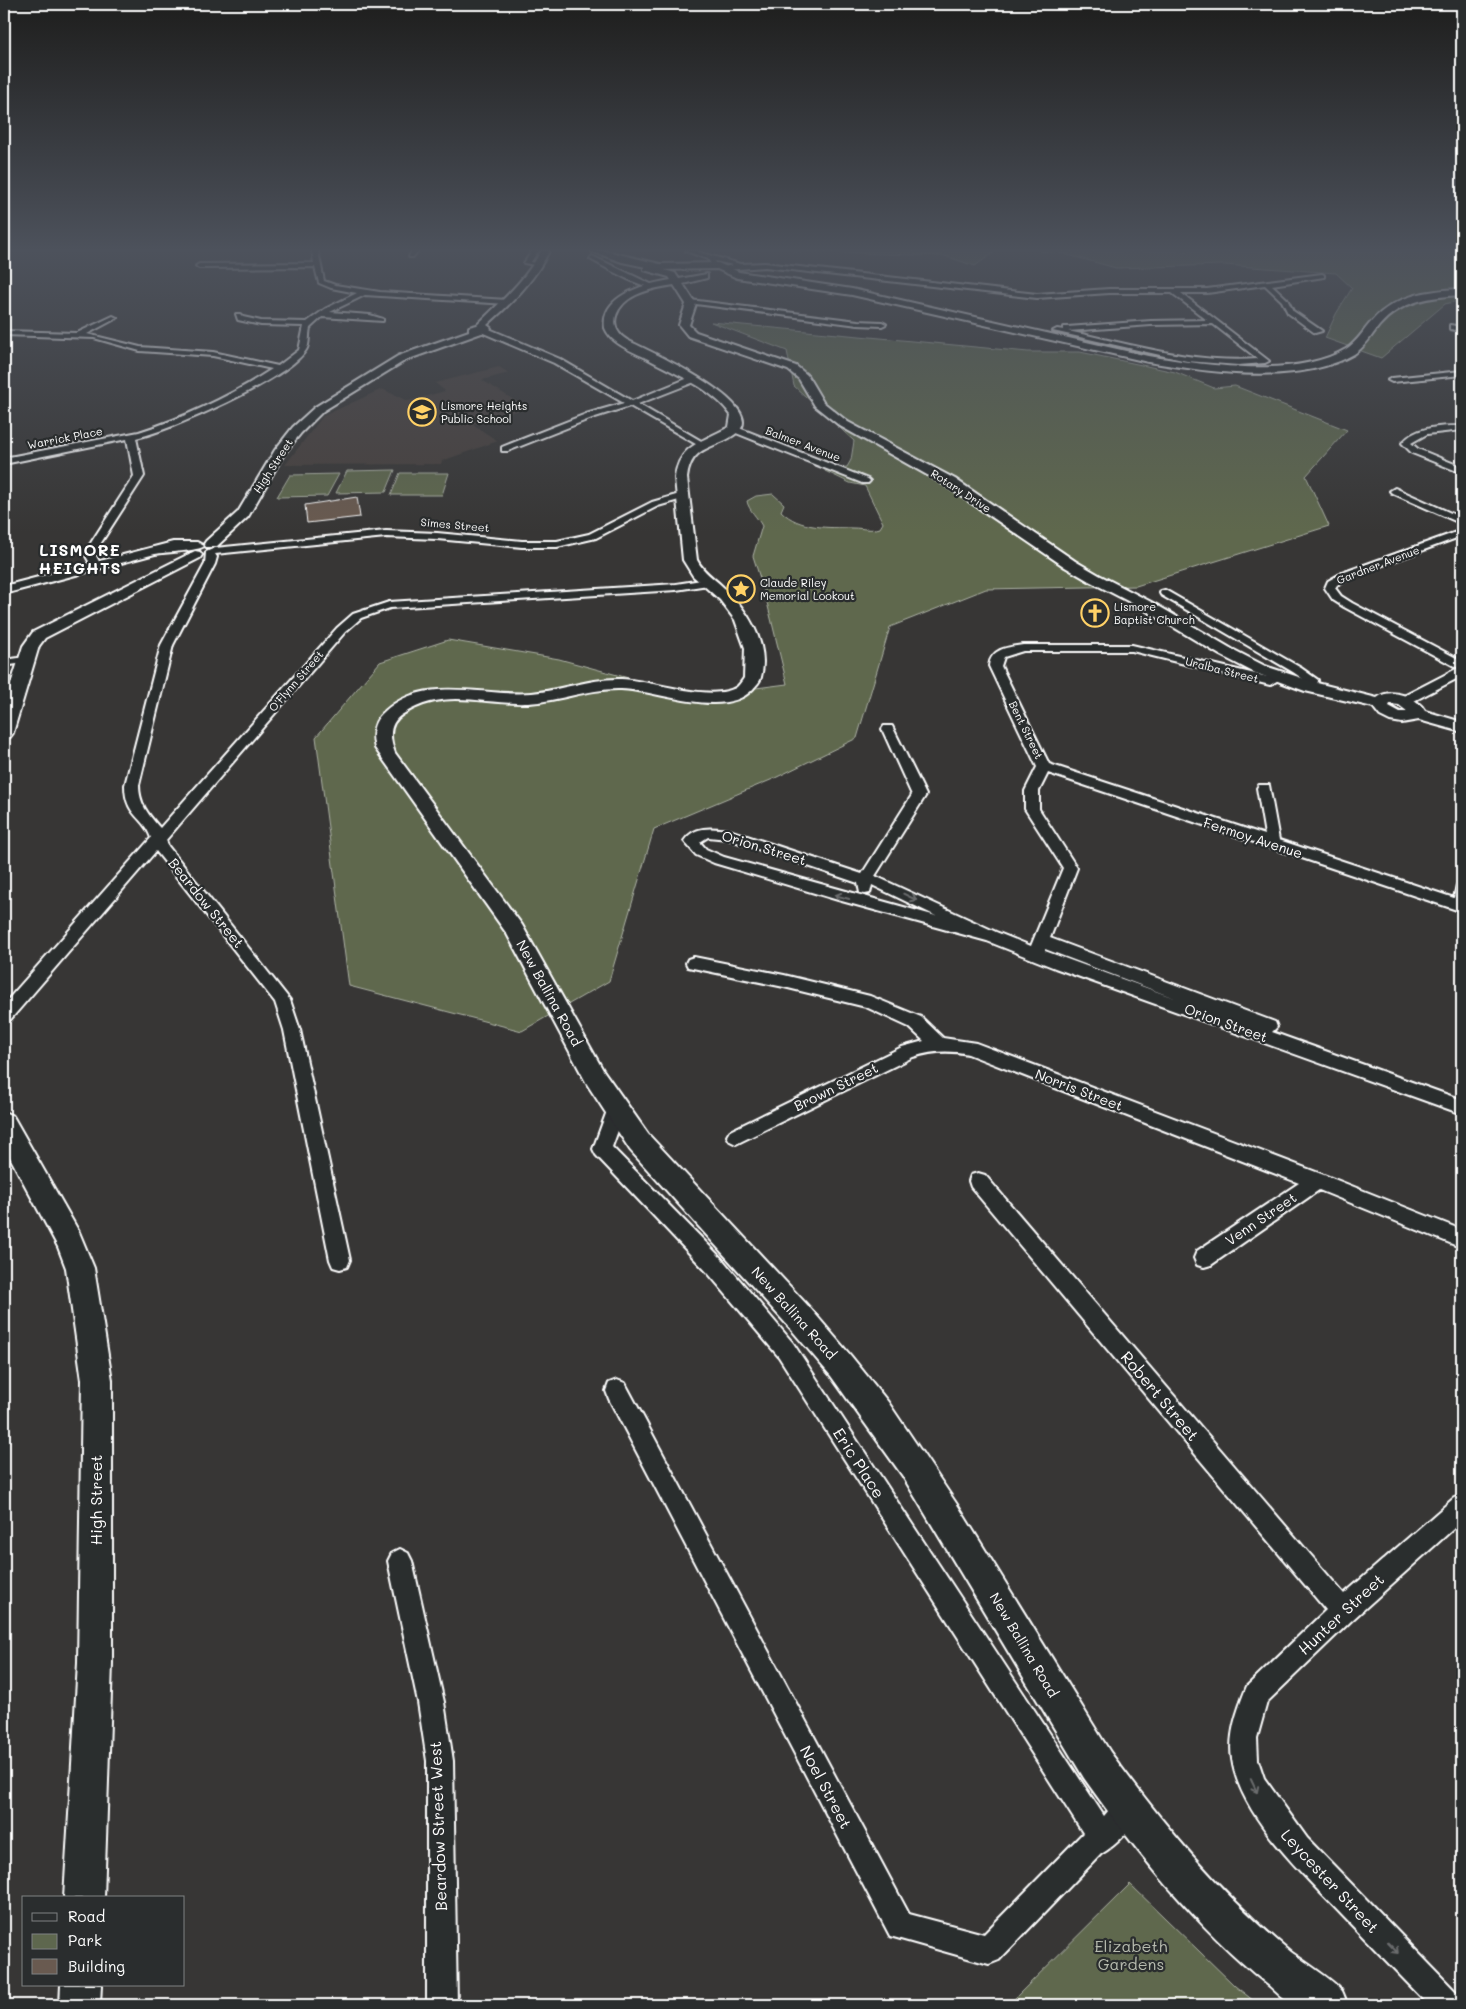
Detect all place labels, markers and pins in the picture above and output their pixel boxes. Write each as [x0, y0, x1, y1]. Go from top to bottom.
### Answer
school or university icon: Lismore Heights Public School [407, 397, 437, 427]
place label: Lismore Heights Public School [441, 398, 527, 426]
place icon: Claude Riley Memorial Lookout [726, 574, 756, 604]
place label: Claude Riley Memorial Lookout [760, 575, 855, 603]
church icon: Lismore Baptist Church [1080, 598, 1110, 628]
place label: Lismore Baptist Church [1114, 599, 1195, 627]

